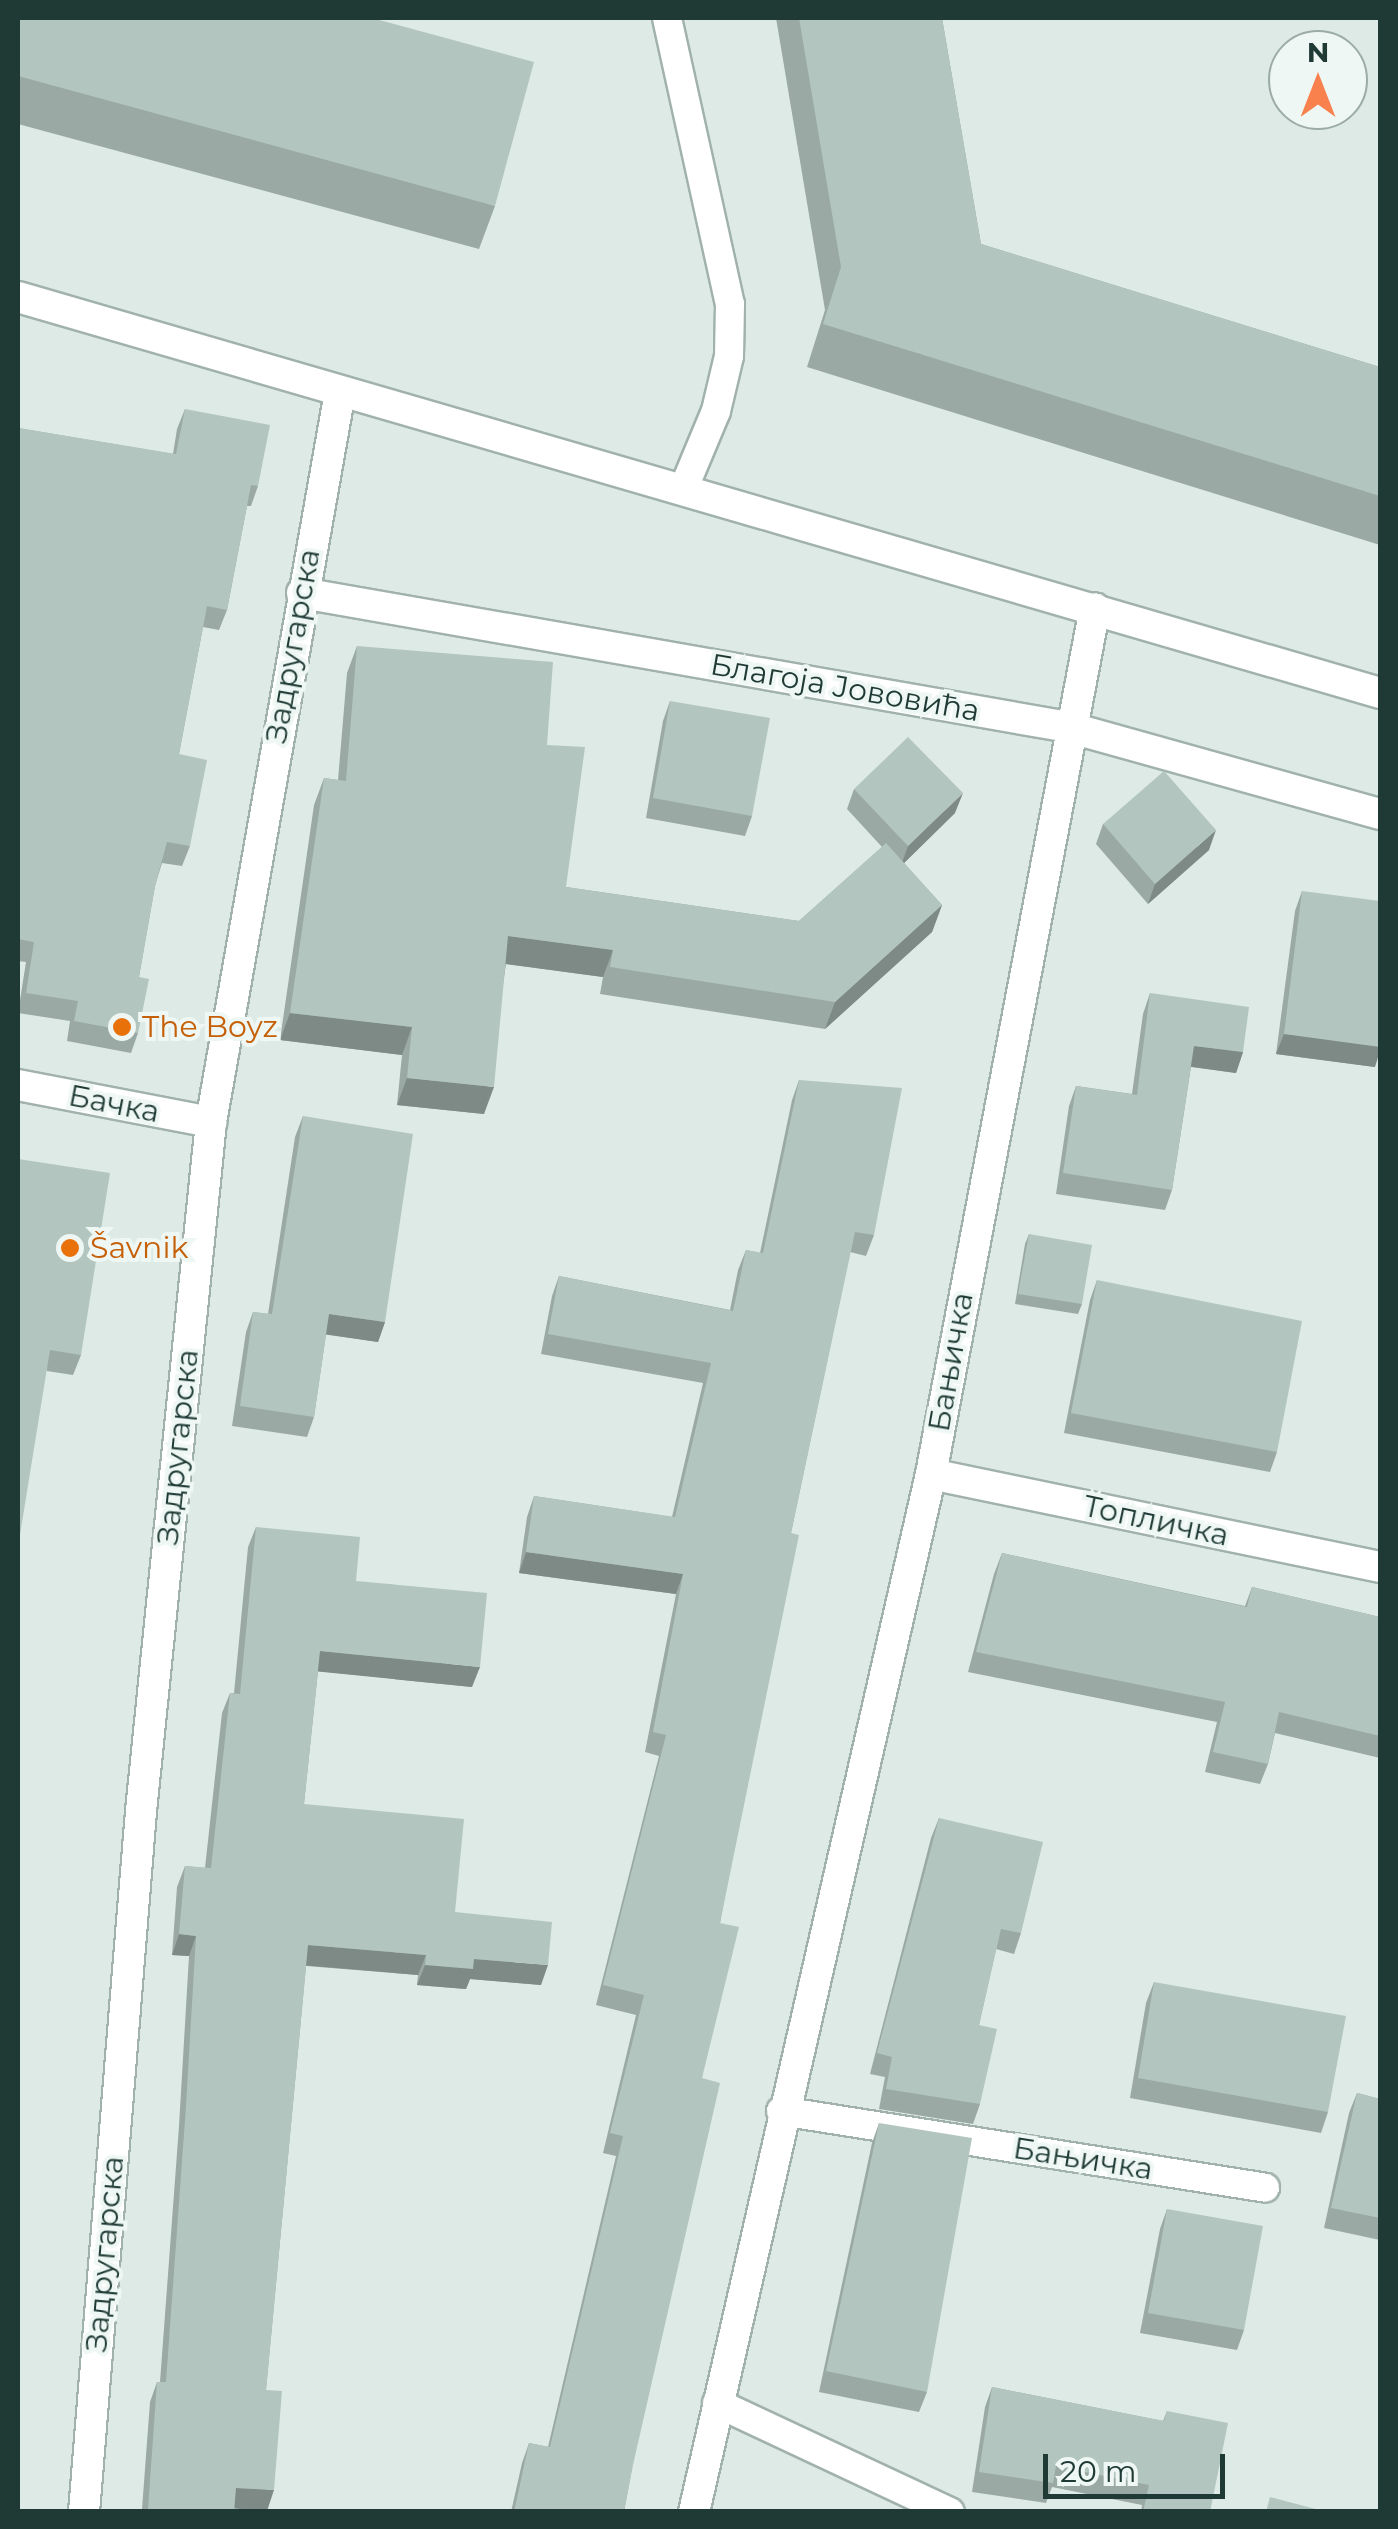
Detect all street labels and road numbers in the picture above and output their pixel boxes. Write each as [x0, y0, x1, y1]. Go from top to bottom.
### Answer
street label: Задругарска [258, 546, 328, 746]
street label: Благоја Јововића [708, 647, 982, 729]
street label: Бачка [65, 1078, 163, 1130]
street label: Бањичка [921, 1290, 981, 1434]
street label: Задругарска [150, 1347, 206, 1547]
street label: Топличка [1080, 1488, 1232, 1554]
street label: Бањичка [1011, 2130, 1155, 2188]
street label: Задругарска [79, 2155, 131, 2353]

